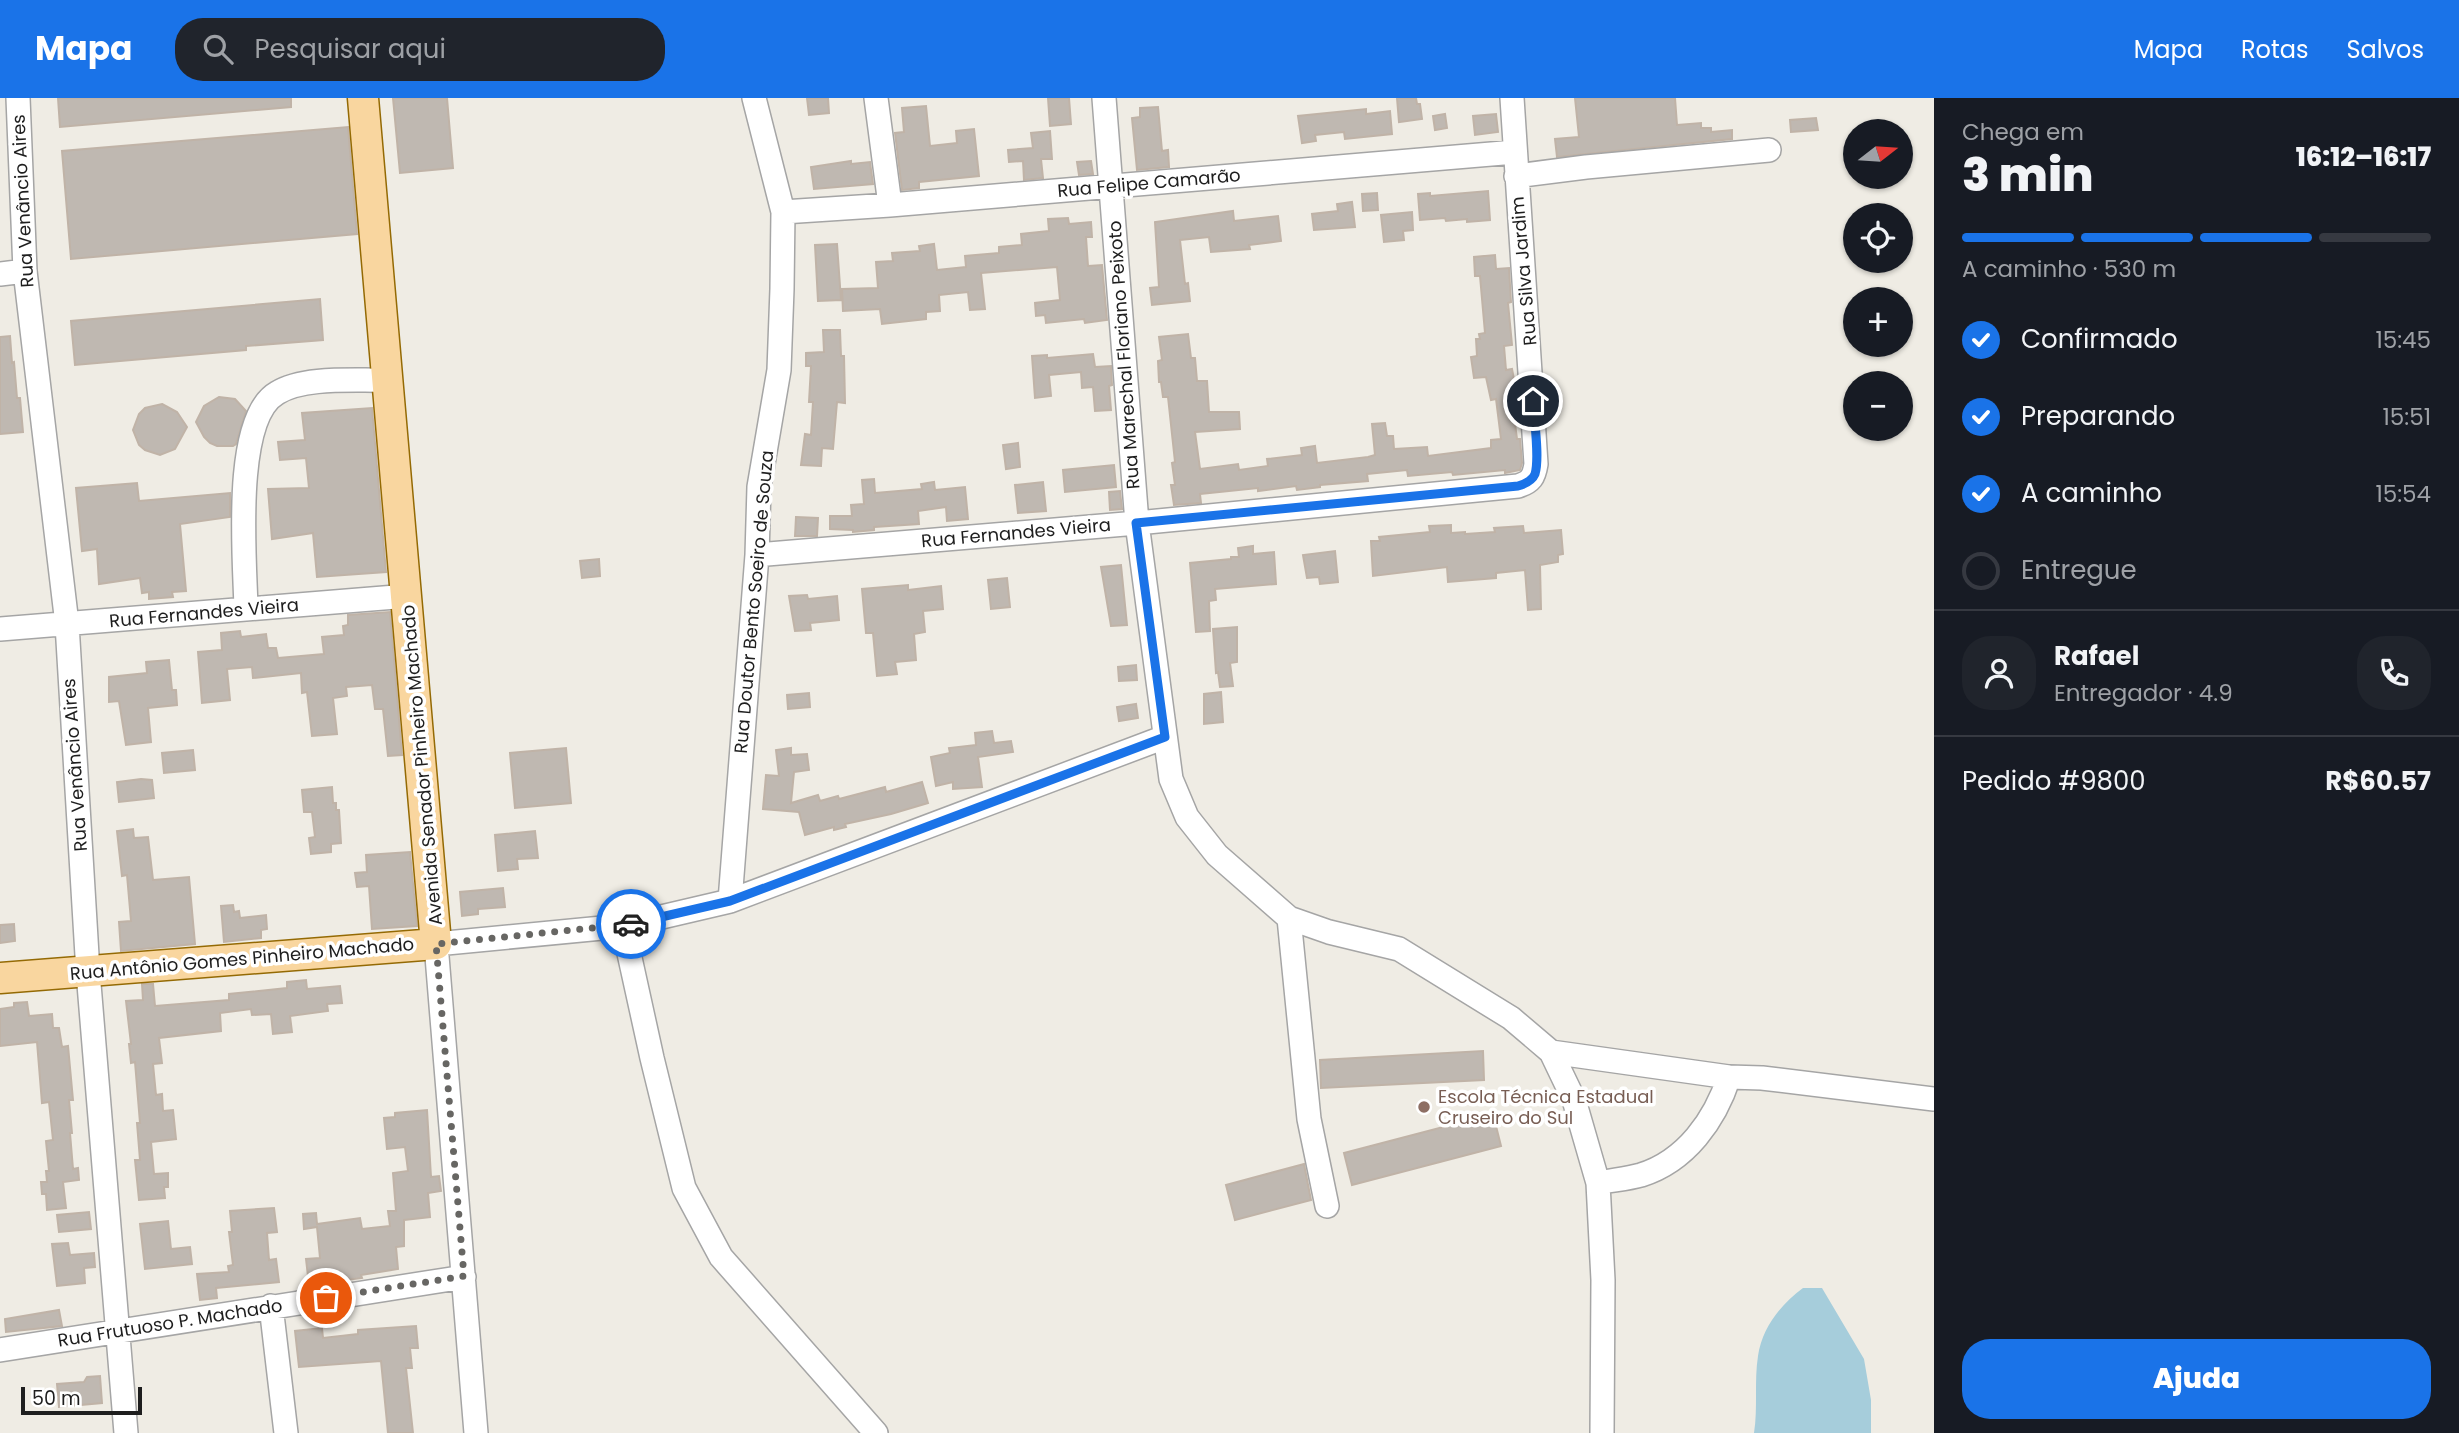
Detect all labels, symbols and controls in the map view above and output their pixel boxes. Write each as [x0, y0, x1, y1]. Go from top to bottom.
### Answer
search box [175, 18, 665, 81]
text: Mapa [35, 25, 133, 72]
icon: search [199, 30, 237, 68]
text: Pesquisar aqui [255, 31, 446, 67]
text: Mapa [2134, 33, 2203, 66]
text: Rotas [2241, 33, 2308, 66]
text: Salvos [2346, 33, 2424, 66]
street label: Rua Venâncio Aires [5, 114, 40, 288]
text: Chega em [1962, 116, 2084, 148]
north arrow [1843, 119, 1913, 189]
map controls [1843, 119, 1913, 441]
text: 16:12–16:17 [2296, 139, 2431, 175]
text: 3 min [1962, 143, 2094, 207]
street label: Rua Felipe Camarão [1056, 162, 1242, 203]
street label: Rua Silva Jardim [1505, 195, 1542, 347]
button: locate [1843, 203, 1913, 273]
street label: Rua Marechal Floriano Peixoto [1102, 220, 1145, 490]
text: A caminho · 530 m [1962, 253, 2176, 285]
button: + [1843, 287, 1913, 357]
icon: check [1962, 321, 2000, 359]
text: Confirmado [2021, 321, 2178, 357]
text: 15:45 [2375, 324, 2431, 356]
pin [1503, 371, 1563, 431]
button: − [1843, 371, 1913, 441]
icon: home [1514, 382, 1552, 420]
icon: check [1962, 398, 2000, 436]
text: Preparando [2021, 398, 2175, 434]
text: 15:51 [2382, 401, 2431, 433]
street label: Rua Doutor Bento Soeiro de Souza [728, 449, 779, 755]
icon: check [1962, 475, 2000, 513]
text: A caminho [2021, 475, 2162, 511]
text: 15:54 [2375, 478, 2431, 510]
street label: Rua Fernandes Vieira [920, 512, 1112, 553]
text: Entregue [2021, 552, 2137, 588]
street label: Rua Fernandes Vieira [108, 592, 300, 633]
street label: Avenida Senador Pinheiro Machado [395, 604, 448, 926]
button: person [1962, 636, 2036, 710]
button: phone [2357, 636, 2431, 710]
text: Rafael [2054, 638, 2139, 674]
text: Entregador · 4.9 [2054, 677, 2233, 709]
street label: Rua Venâncio Aires [56, 678, 93, 852]
text: Pedido #9800 [1962, 763, 2146, 799]
text: R$60.57 [2325, 763, 2431, 799]
courier [596, 889, 666, 959]
icon: car [612, 905, 650, 943]
street label: Rua Antônio Gomes Pinheiro Machado [69, 931, 415, 986]
place label: Escola Técnica Estadual Cruseiro do Sul [1438, 1084, 1654, 1130]
marker: Escola Técnica Estadual Cruseiro do Sul [1416, 1099, 1432, 1115]
pin [296, 1268, 356, 1328]
icon: bag [307, 1279, 345, 1317]
street label: Rua Frutuoso P. Machado [56, 1292, 284, 1353]
button: Ajuda [1962, 1339, 2431, 1419]
scale bar [21, 1384, 142, 1416]
text: 50 m [32, 1385, 81, 1412]

